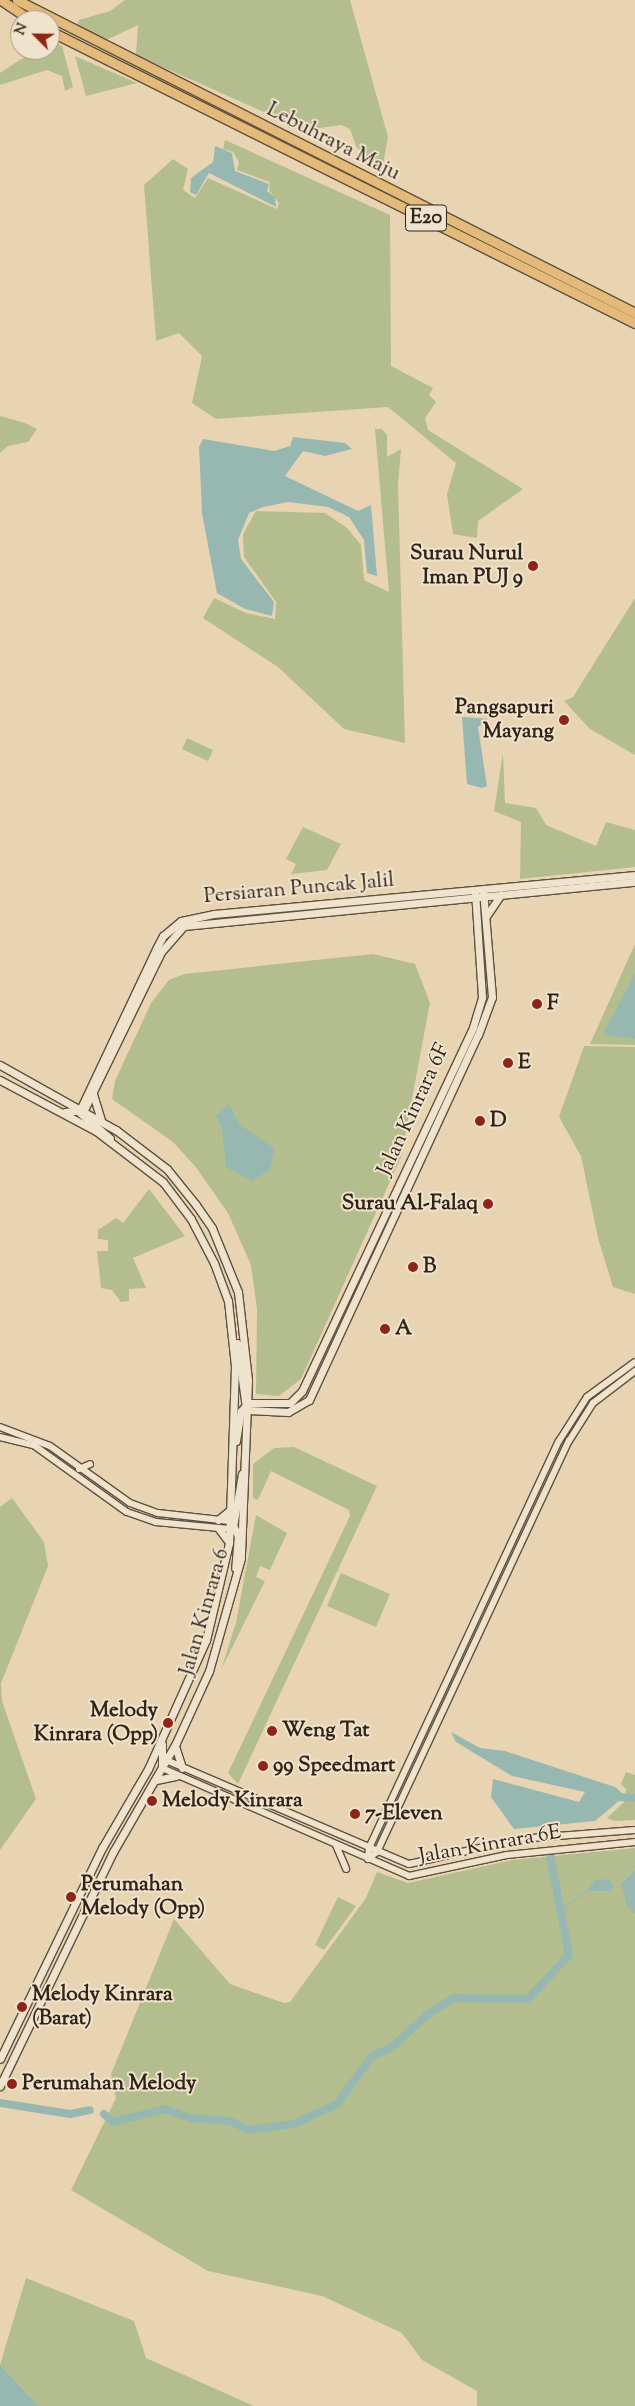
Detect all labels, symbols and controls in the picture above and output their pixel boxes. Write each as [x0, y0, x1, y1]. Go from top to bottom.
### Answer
north arrow [10, 10, 60, 60]
text: N [11, 20, 34, 39]
street label: Lebuhraya Maju [262, 98, 404, 186]
road number: E20 [405, 200, 447, 236]
place label: Surau Nurul Iman PUJ 9 [410, 541, 523, 591]
marker: Surau Nurul Iman PUJ 9 [527, 560, 539, 572]
place label: Pangsapuri Mayang [455, 695, 554, 745]
marker: Pangsapuri Mayang [558, 714, 570, 726]
street label: Persiaran Puncak Jalil [203, 868, 395, 910]
place label: F [547, 991, 559, 1017]
marker: F [531, 998, 543, 1010]
street label: Jalan Kinrara 6F [372, 1040, 456, 1180]
place label: E [518, 1050, 531, 1076]
marker: E [502, 1057, 514, 1069]
place label: D [490, 1108, 507, 1134]
marker: D [474, 1115, 486, 1127]
place label: Surau Al-Falaq [342, 1191, 478, 1217]
marker: Surau Al-Falaq [482, 1198, 494, 1210]
place label: B [423, 1254, 436, 1280]
marker: B [407, 1261, 419, 1273]
place label: A [395, 1316, 412, 1342]
marker: A [379, 1323, 391, 1335]
street label: Jalan Kinrara 6 [175, 1545, 235, 1679]
place label: Melody Kinrara (Opp) [34, 1698, 158, 1748]
marker: Melody Kinrara (Opp) [162, 1717, 174, 1729]
place label: Weng Tat [282, 1718, 370, 1744]
marker: Weng Tat [266, 1725, 278, 1737]
place label: 99 Speedmart [273, 1753, 395, 1779]
marker: 99 Speedmart [257, 1760, 269, 1772]
place label: Melody Kinrara [162, 1788, 303, 1814]
marker: Melody Kinrara [146, 1795, 158, 1807]
place label: 7-Eleven [365, 1801, 443, 1827]
marker: 7-Eleven [349, 1808, 361, 1820]
street label: Jalan Kinrara 6E [417, 1820, 563, 1870]
place label: Perumahan Melody (Opp) [81, 1872, 205, 1922]
marker: Perumahan Melody (Opp) [65, 1891, 77, 1903]
place label: Melody Kinrara (Barat) [32, 1982, 173, 2032]
marker: Melody Kinrara (Barat) [16, 2001, 28, 2013]
place label: Perumahan Melody [22, 2071, 197, 2097]
marker: Perumahan Melody [6, 2078, 18, 2090]

